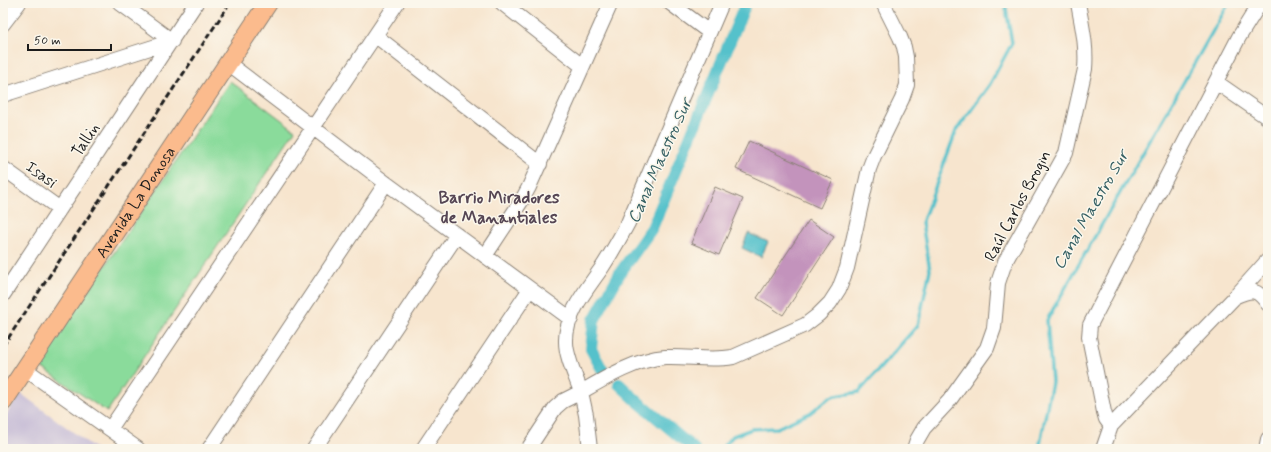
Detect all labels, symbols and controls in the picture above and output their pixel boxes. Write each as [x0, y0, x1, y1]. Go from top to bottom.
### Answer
scale bar [28, 26, 111, 52]
text: 50 m [34, 33, 61, 49]
water label: Canal Maestro Sur [623, 93, 699, 227]
street label: Tallin [67, 119, 105, 161]
street label: Avenida La Donosa [91, 142, 181, 262]
water label: Canal Maestro Sur [1048, 144, 1136, 274]
street label: Raúl Carlos Brogin [980, 147, 1056, 265]
street label: Isasi [21, 157, 61, 194]
district label: Barrio Miradores de Manantiales [438, 187, 560, 229]

